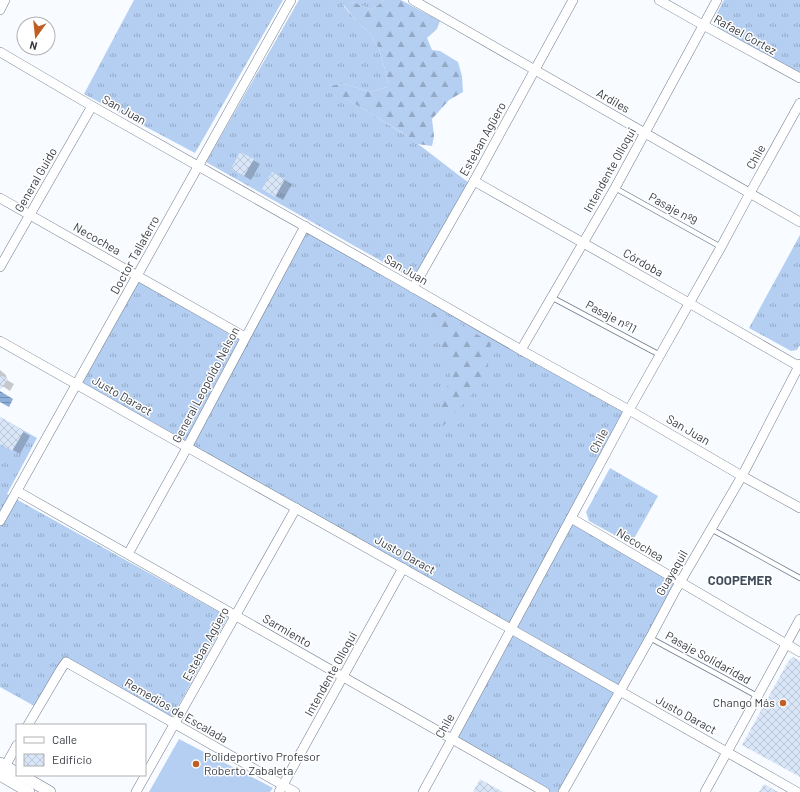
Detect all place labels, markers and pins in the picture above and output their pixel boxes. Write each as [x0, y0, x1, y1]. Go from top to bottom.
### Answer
place label: Chango Más [713, 695, 775, 709]
marker: Chango Más [778, 698, 788, 708]
place label: Polideportivo Profesor Roberto Zabaleta [204, 749, 321, 777]
marker: Polideportivo Profesor Roberto Zabaleta [191, 759, 201, 769]

